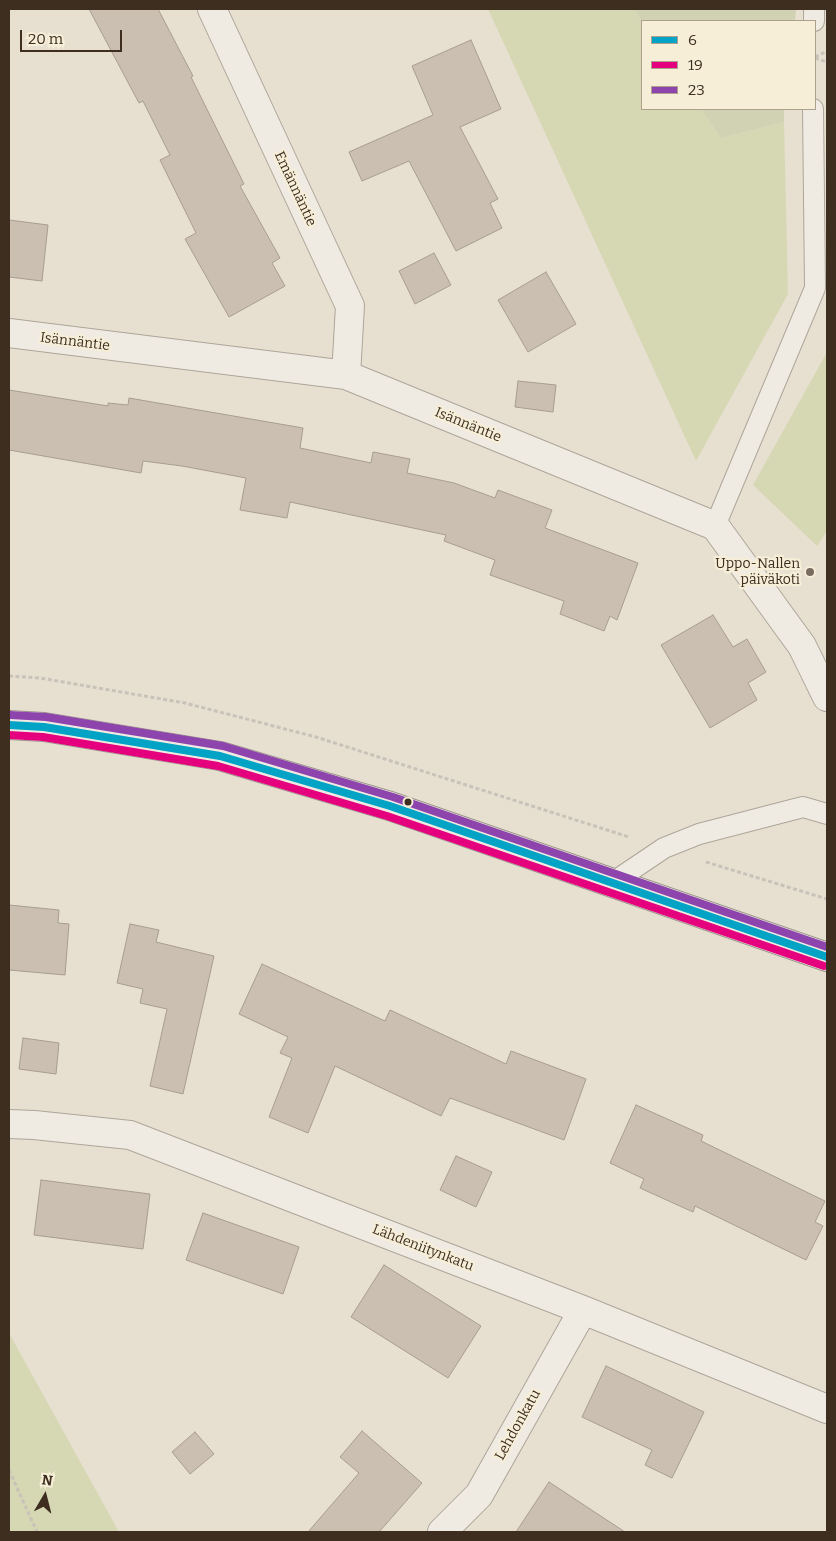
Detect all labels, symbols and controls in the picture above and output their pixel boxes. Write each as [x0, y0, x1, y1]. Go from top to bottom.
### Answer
scale bar [22, 20, 125, 52]
legend [641, 20, 816, 110]
text: 20 m [28, 30, 63, 48]
text: 6 [688, 31, 697, 49]
text: 19 [688, 56, 703, 74]
text: 23 [688, 81, 705, 99]
street label: Emännäntie [270, 149, 320, 229]
street label: Isännäntie [39, 329, 111, 355]
street label: Isännäntie [432, 404, 504, 446]
place label: Uppo-Nallen päiväkoti [715, 556, 800, 588]
marker: Uppo-Nallen päiväkoti [804, 566, 816, 578]
unlabelled marker [403, 797, 413, 807]
street label: Lähdeniitynkatu [370, 1221, 476, 1275]
street label: Lehdonkatu [492, 1387, 544, 1463]
north arrow [20, 1471, 70, 1521]
text: N [41, 1471, 54, 1490]

